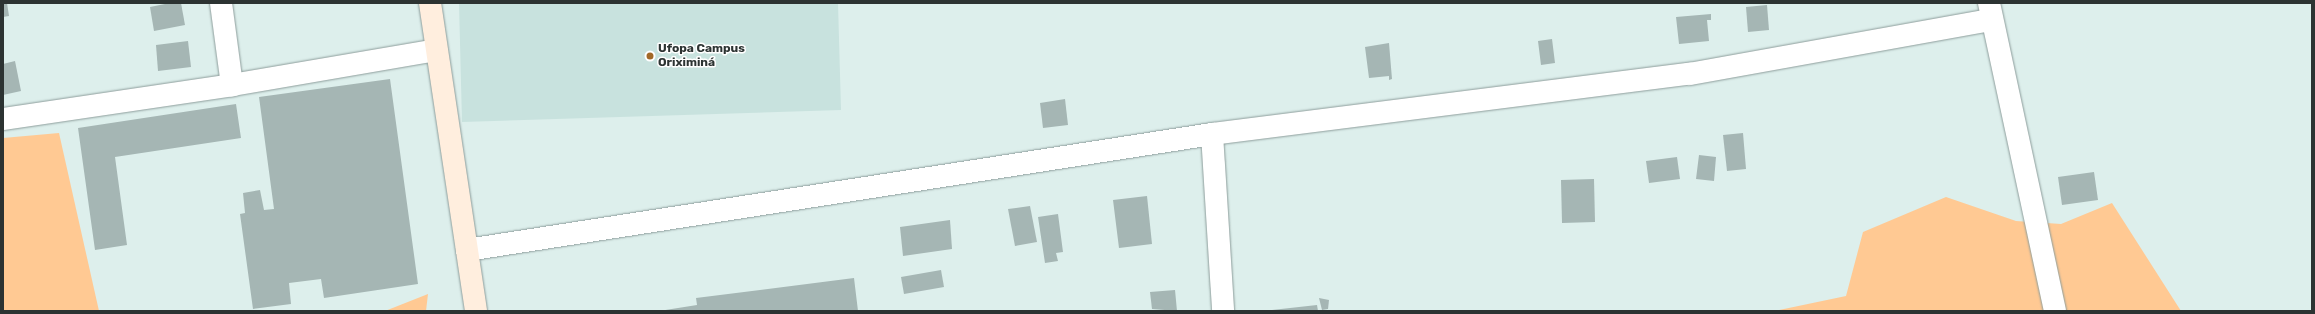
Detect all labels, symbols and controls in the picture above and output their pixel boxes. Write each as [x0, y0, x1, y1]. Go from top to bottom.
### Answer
place label: Ufopa Campus Oriximiná [658, 42, 745, 70]
marker: Ufopa Campus Oriximiná [645, 51, 655, 61]

